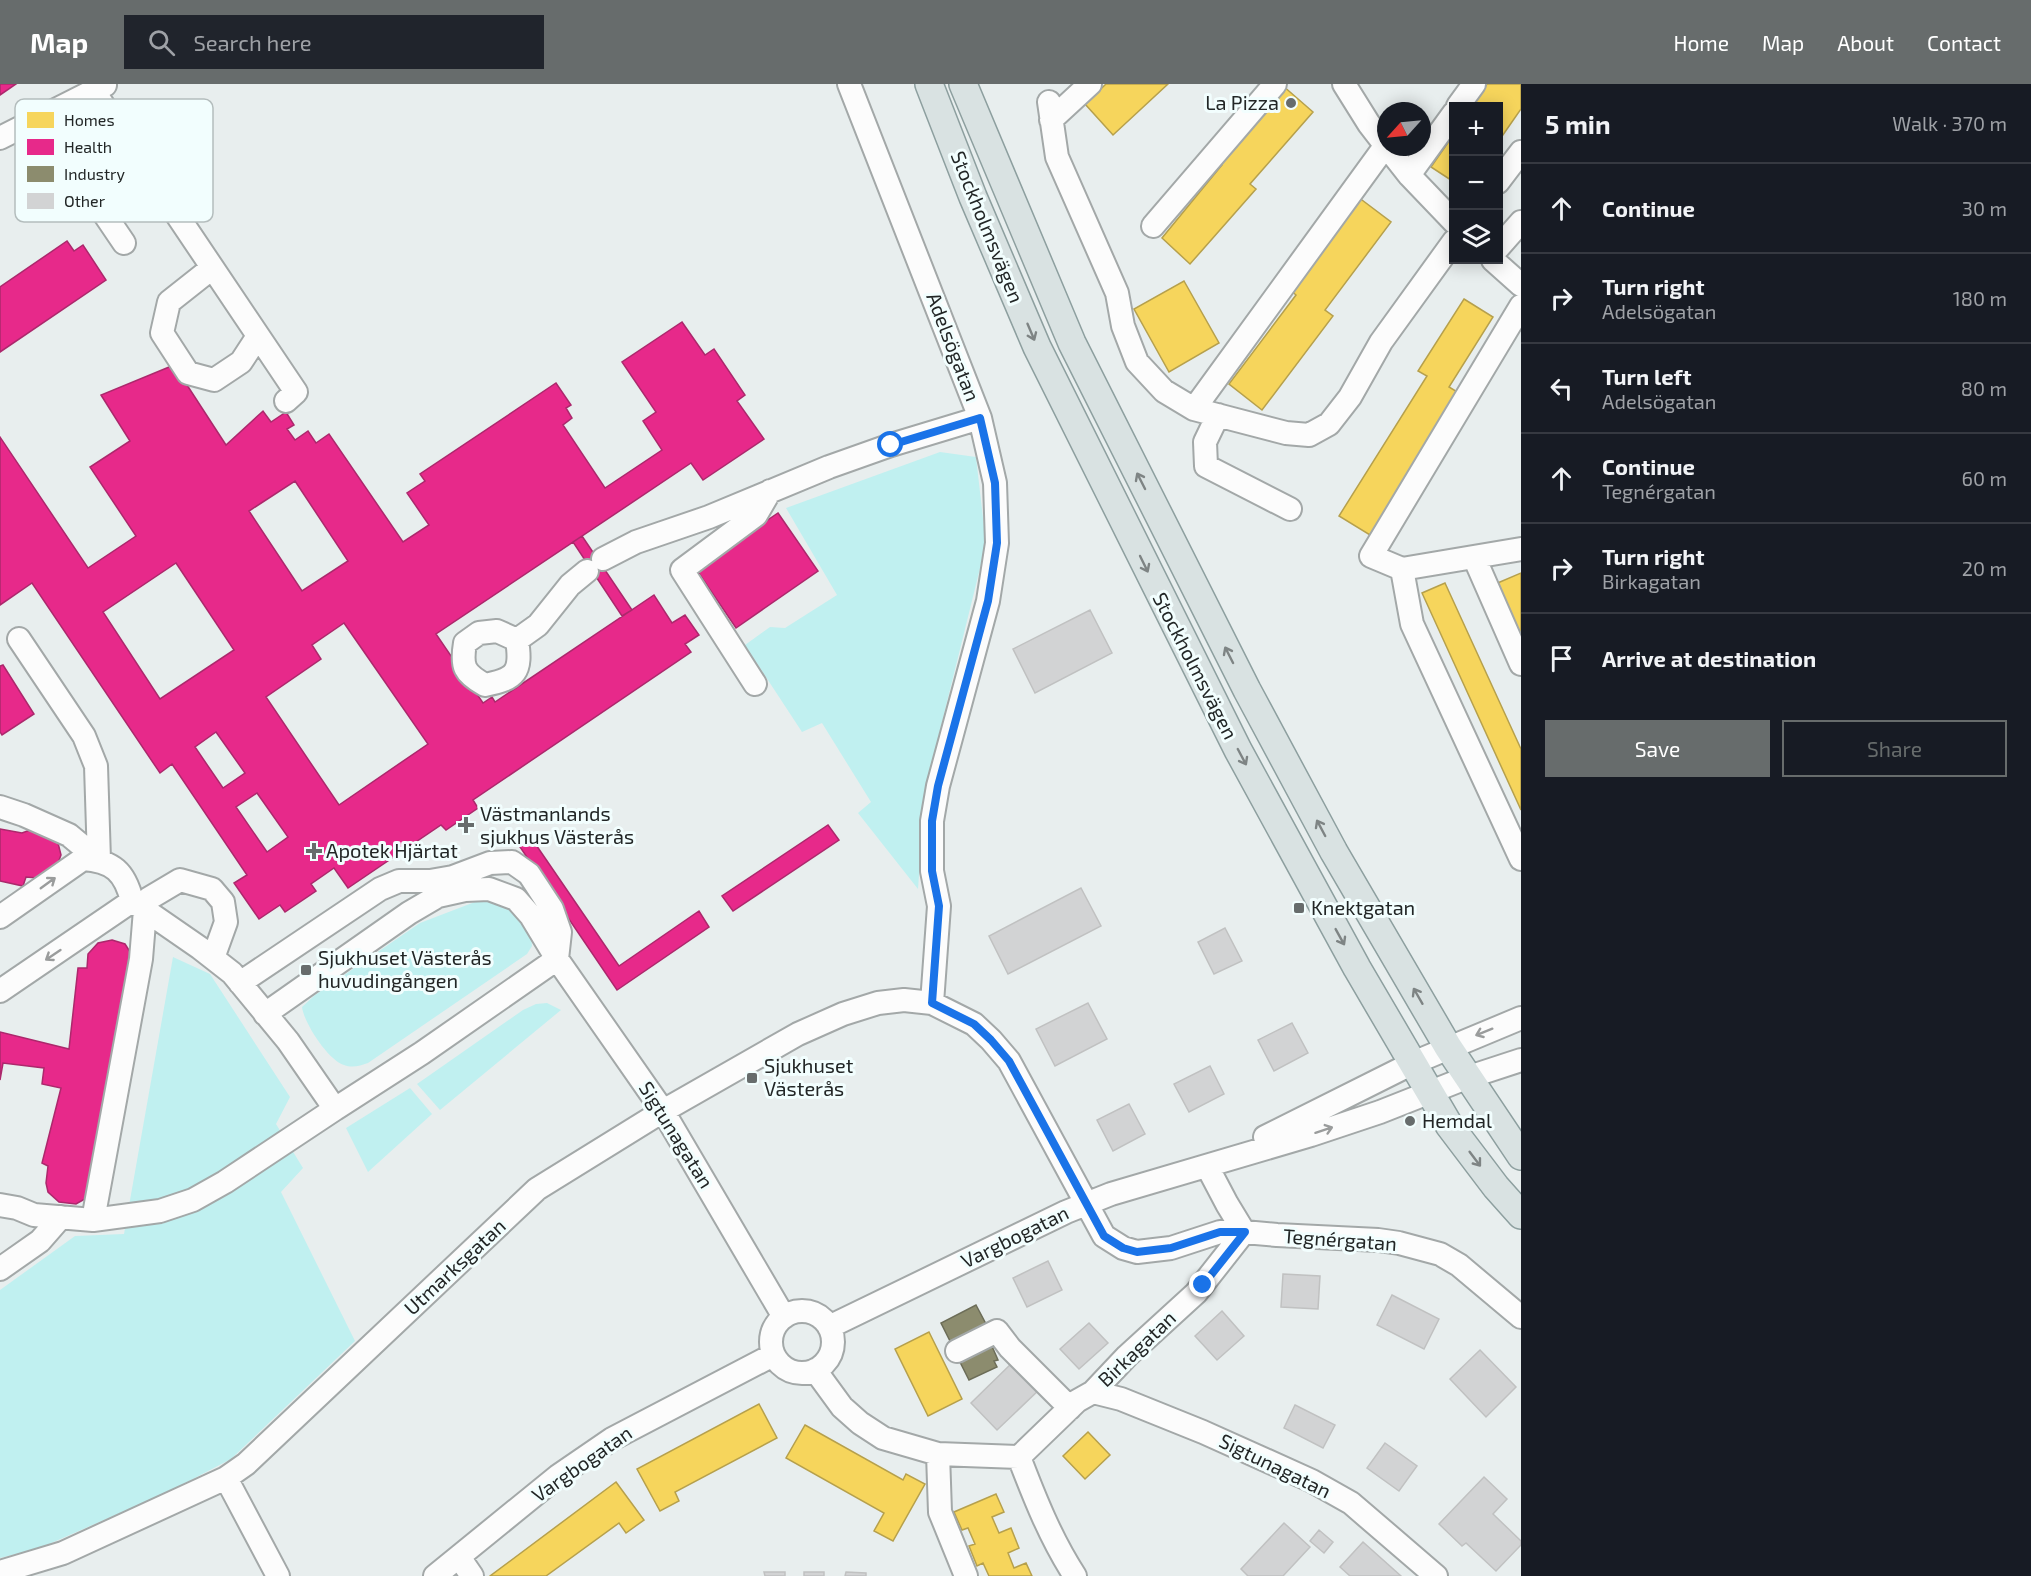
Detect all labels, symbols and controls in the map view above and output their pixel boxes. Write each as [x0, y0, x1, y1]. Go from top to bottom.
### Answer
search box [124, 15, 544, 69]
text: Map [30, 25, 88, 59]
icon: search [145, 26, 178, 59]
text: Search here [193, 29, 312, 55]
text: Home [1673, 30, 1729, 55]
text: Map [1762, 30, 1804, 55]
text: About [1837, 30, 1894, 55]
text: Contact [1927, 30, 2001, 55]
place label: La Pizza [1205, 90, 1279, 114]
marker: La Pizza [1284, 96, 1298, 110]
legend [15, 99, 213, 222]
north arrow [1377, 102, 1431, 156]
map controls [1449, 102, 1503, 264]
button: + [1449, 102, 1503, 156]
text: 5 min [1545, 108, 1611, 139]
text: Homes [64, 110, 115, 129]
text: Walk · 370 m [1892, 111, 2007, 135]
text: Health [64, 137, 112, 156]
street label: Stockholmsvägen [947, 147, 1029, 306]
button: − [1449, 156, 1503, 210]
text: Industry [64, 164, 125, 183]
text: Other [64, 191, 106, 210]
icon: ahead [1545, 192, 1578, 225]
text: Continue [1602, 195, 1695, 221]
text: 30 m [1962, 196, 2007, 220]
button: layers [1449, 210, 1503, 264]
text: Turn right [1602, 273, 1704, 299]
icon: right [1545, 282, 1578, 315]
text: 180 m [1953, 286, 2007, 310]
street label: Adelsögatan [922, 289, 986, 404]
text: Adelsögatan [1602, 299, 1716, 323]
one-way arrow [1026, 323, 1037, 341]
text: Turn left [1602, 363, 1691, 389]
icon: left [1545, 372, 1578, 405]
text: 80 m [1961, 376, 2007, 400]
text: Adelsögatan [1602, 389, 1716, 413]
route start [877, 431, 903, 457]
text: Continue [1602, 453, 1695, 479]
icon: ahead [1545, 462, 1578, 495]
text: 60 m [1962, 466, 2007, 490]
one-way arrow [1135, 473, 1147, 491]
text: Tegnérgatan [1602, 479, 1716, 503]
text: Turn right [1602, 543, 1704, 569]
icon: right [1545, 552, 1578, 585]
one-way arrow [1139, 555, 1150, 573]
text: 20 m [1962, 556, 2007, 580]
text: Birkagatan [1602, 569, 1701, 593]
street label: Stockholmsvägen [1149, 588, 1243, 743]
icon: arrive [1545, 642, 1578, 675]
text: Arrive at destination [1602, 645, 1816, 671]
one-way arrow [1223, 647, 1235, 665]
button: Save [1545, 720, 1770, 777]
button: Share [1782, 720, 2007, 777]
one-way arrow [1236, 748, 1248, 765]
place label: Västmanlands sjukhus Västerås [480, 801, 634, 848]
marker: Västmanlands sjukhus Västerås [457, 816, 475, 834]
one-way arrow [1315, 819, 1326, 837]
place label: Apotek Hjärtat [326, 838, 458, 862]
marker: Apotek Hjärtat [307, 844, 321, 858]
one-way arrow [39, 877, 55, 889]
place label: Knektgatan [1311, 895, 1415, 919]
marker: Knektgatan [1292, 901, 1306, 915]
one-way arrow [1334, 928, 1346, 945]
place label: Sjukhuset Västerås huvudingången [318, 945, 492, 992]
one-way arrow [45, 949, 62, 961]
marker: Sjukhuset Västerås huvudingången [299, 963, 313, 977]
one-way arrow [1412, 988, 1424, 1005]
one-way arrow [1476, 1028, 1494, 1039]
place label: Sjukhuset Västerås [764, 1053, 854, 1100]
marker: Sjukhuset Västerås [745, 1071, 759, 1085]
street label: Sigtunagatan [635, 1077, 719, 1192]
place label: Hemdal [1422, 1108, 1492, 1132]
marker: Hemdal [1403, 1114, 1417, 1128]
one-way arrow [1314, 1124, 1333, 1135]
one-way arrow [1468, 1151, 1481, 1167]
street label: Vargbogatan [957, 1200, 1072, 1272]
street label: Utmarksgatan [399, 1213, 510, 1319]
street label: Tegnérgatan [1282, 1223, 1398, 1255]
route end [1189, 1271, 1215, 1297]
street label: Birkagatan [1092, 1305, 1180, 1391]
street label: Vargbogatan [527, 1420, 636, 1506]
street label: Sigtunagatan [1216, 1428, 1335, 1502]

